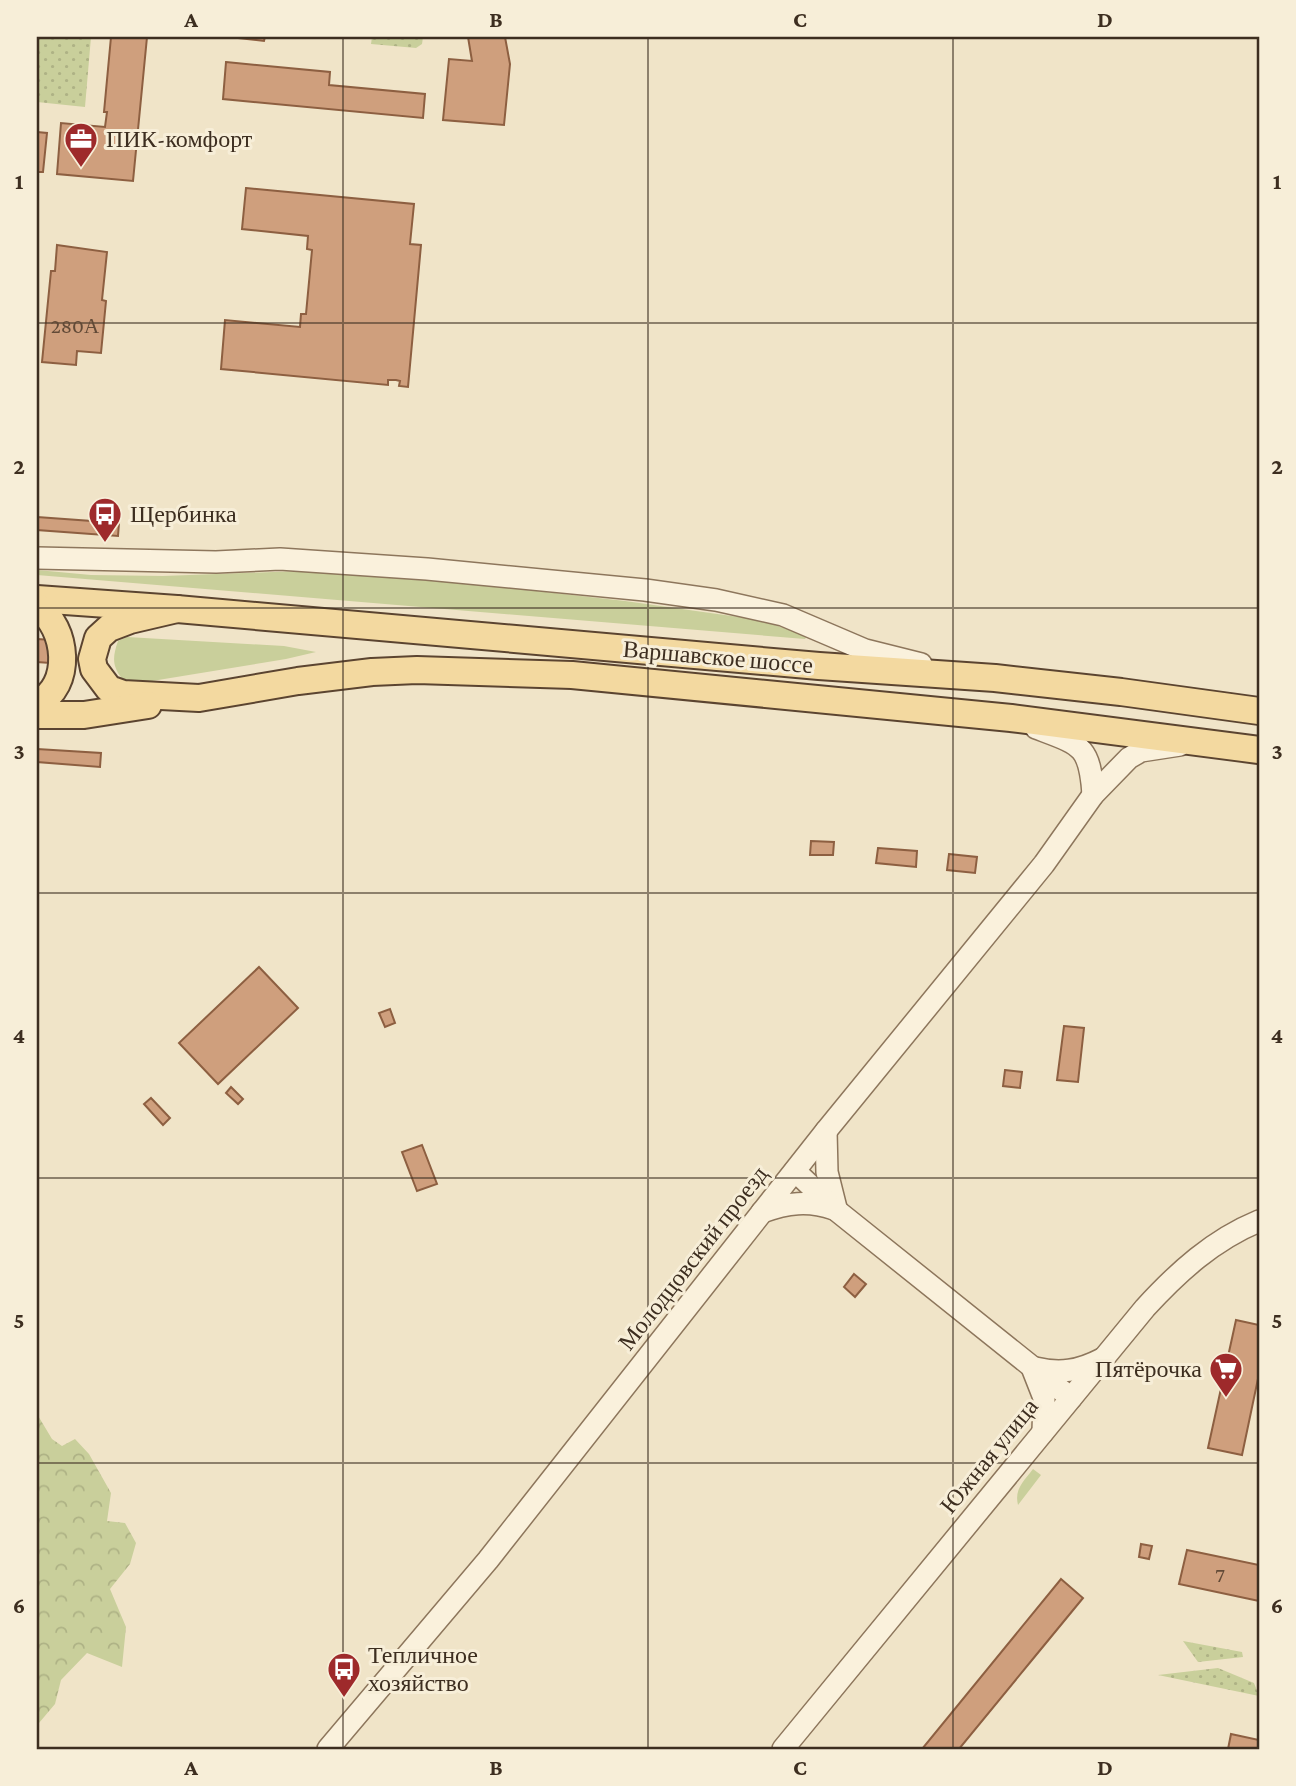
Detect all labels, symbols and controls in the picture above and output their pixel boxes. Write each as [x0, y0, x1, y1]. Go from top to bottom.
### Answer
text: A [183, 6, 198, 32]
text: B [489, 6, 503, 32]
text: C [793, 6, 807, 32]
text: D [1097, 6, 1113, 32]
office icon: ПИК-комфорт [62, 120, 100, 169]
place label: ПИК-комфорт [106, 125, 253, 152]
text: 1 [15, 168, 24, 194]
text: 1 [1273, 168, 1282, 194]
house number: 280А [51, 314, 100, 338]
text: 2 [13, 453, 25, 479]
text: 2 [1271, 453, 1283, 479]
bus stop icon: Щербинка [86, 495, 124, 544]
place label: Щербинка [130, 500, 237, 527]
street label: Варшавское шоссе [622, 635, 814, 678]
text: 3 [13, 738, 25, 764]
text: 3 [1271, 738, 1283, 764]
text: 4 [13, 1022, 25, 1048]
text: 4 [1271, 1022, 1283, 1048]
street label: Молодцовский проезд [612, 1160, 773, 1355]
text: 5 [13, 1307, 25, 1333]
text: 5 [1271, 1307, 1283, 1333]
supermarket icon: Пятёрочка [1207, 1350, 1245, 1399]
place label: Пятёрочка [1095, 1355, 1202, 1382]
street label: Южная улица [934, 1393, 1043, 1519]
house number: 7 [1215, 1563, 1225, 1587]
text: 6 [13, 1592, 25, 1618]
text: 6 [1271, 1592, 1283, 1618]
place label: Тепличное хозяйство [368, 1641, 478, 1696]
bus stop icon: Тепличное хозяйство [325, 1650, 363, 1699]
text: A [183, 1754, 198, 1780]
text: B [489, 1754, 503, 1780]
text: C [793, 1754, 807, 1780]
text: D [1097, 1754, 1113, 1780]

